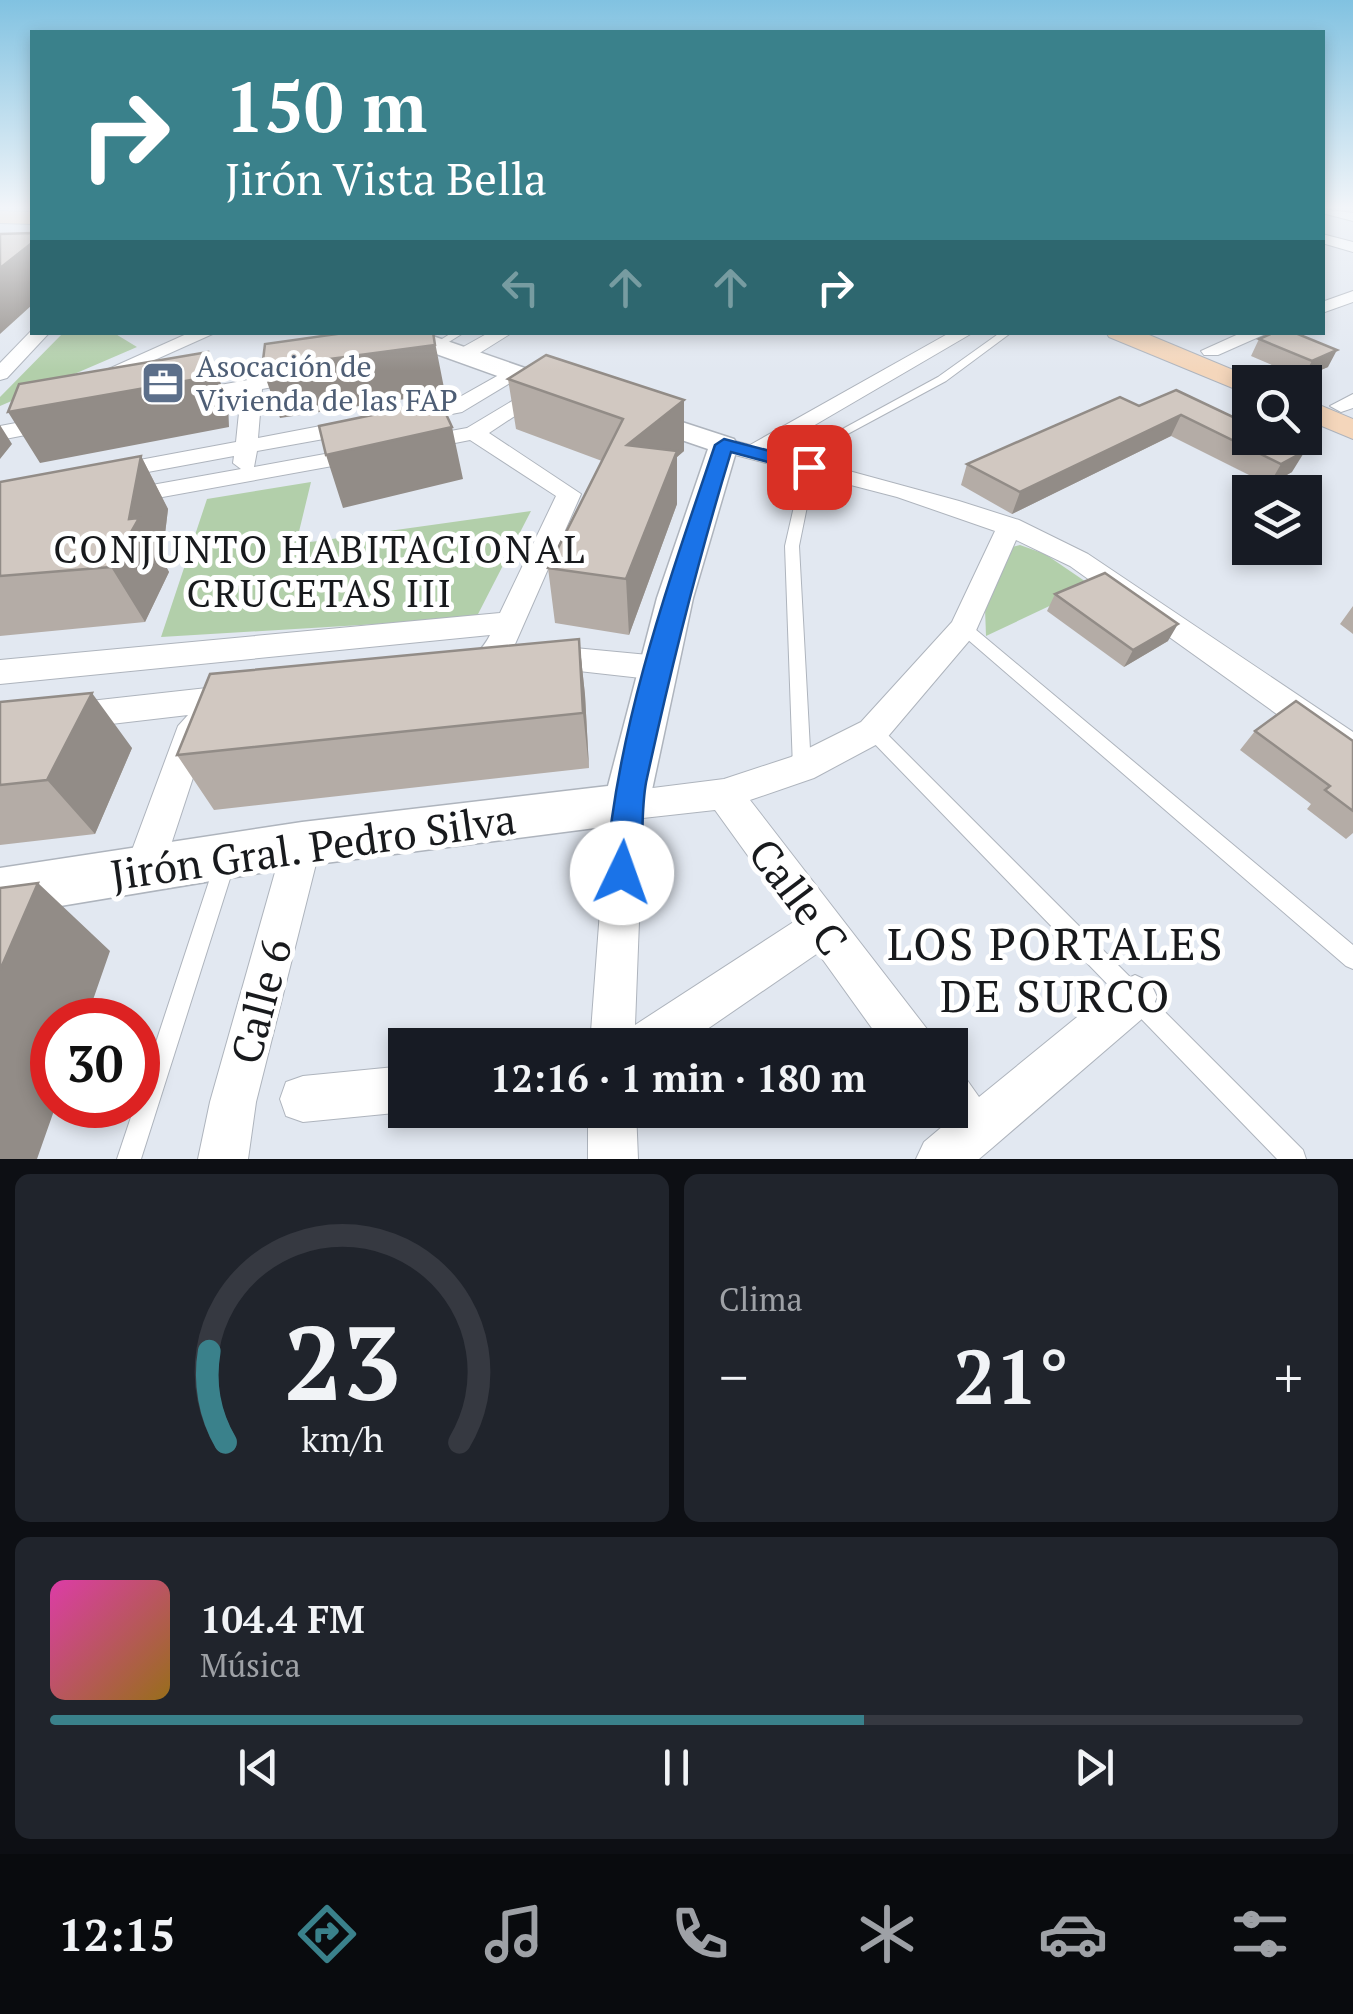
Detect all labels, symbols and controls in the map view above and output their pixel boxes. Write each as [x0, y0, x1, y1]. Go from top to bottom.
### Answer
text: 150 m [225, 59, 427, 152]
icon: right [60, 70, 190, 200]
text: Jirón Vista Bella [225, 148, 547, 208]
icon: left [493, 260, 548, 315]
icon: ahead [598, 260, 653, 315]
icon: ahead [703, 260, 758, 315]
icon: right [808, 260, 863, 315]
place label: Asocación de Vivienda de las FAP [196, 346, 458, 420]
office icon: Asocación de Vivienda de las FAP [140, 360, 186, 406]
map controls [1232, 365, 1322, 565]
button: search [1232, 365, 1322, 455]
pin [767, 425, 852, 510]
icon: arrive [782, 440, 837, 495]
button: layers [1232, 475, 1322, 565]
district label: CONJUNTO HABITACIONAL CRUCETAS III [53, 524, 587, 618]
street label: Jirón Gral. Pedro Silva [107, 790, 519, 902]
position arrow [570, 821, 674, 925]
street label: Calle C [737, 826, 861, 966]
district label: LOS PORTALES DE SURCO [887, 913, 1225, 1025]
street label: Calle 6 [216, 932, 304, 1070]
speed limit sign: 30 [30, 998, 160, 1128]
text: 12:16 · 1 min · 180 m [490, 1053, 866, 1103]
text: Clima [719, 1278, 803, 1320]
text: 23 [283, 1292, 401, 1430]
text: 21° [953, 1326, 1069, 1425]
text: − [719, 1340, 748, 1413]
text: + [1274, 1340, 1303, 1413]
text: km/h [301, 1415, 383, 1462]
text: 104.4 FM [200, 1594, 365, 1644]
text: Música [200, 1644, 301, 1686]
icon: previous [231, 1740, 286, 1795]
icon: pause [649, 1740, 704, 1795]
icon: next [1067, 1740, 1122, 1795]
icon: directions [292, 1899, 362, 1969]
icon: music [479, 1899, 549, 1969]
icon: phone [665, 1899, 735, 1969]
icon: climate [852, 1899, 922, 1969]
icon: car [1038, 1899, 1108, 1969]
icon: filters [1225, 1899, 1295, 1969]
text: 12:15 [58, 1904, 175, 1964]

